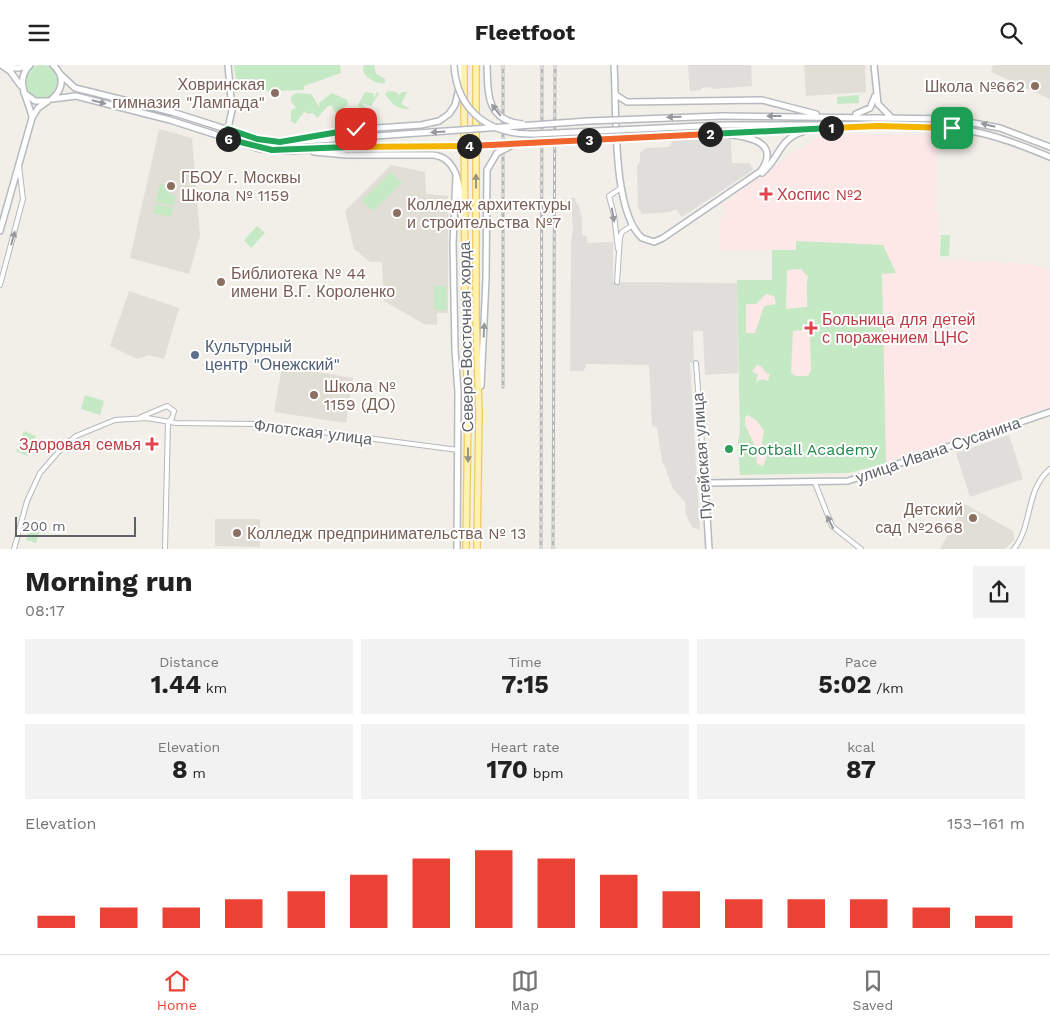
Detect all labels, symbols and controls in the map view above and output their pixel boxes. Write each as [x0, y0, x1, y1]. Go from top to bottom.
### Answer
icon: menu [25, 19, 53, 47]
icon: search [997, 19, 1025, 47]
text: Fleetfoot [475, 20, 575, 45]
place label: Ховринская гимназия "Лампада" [112, 75, 265, 112]
place label: Школа №662 [925, 77, 1025, 96]
marker: Школа №662 [1029, 80, 1041, 92]
marker: Ховринская гимназия "Лампада" [269, 87, 281, 99]
one-way arrow [92, 98, 107, 106]
one-way arrow [490, 104, 501, 117]
pin [931, 107, 973, 149]
pin [335, 108, 377, 150]
one-way arrow [766, 111, 782, 119]
one-way arrow [665, 114, 681, 122]
icon: arrive [938, 114, 966, 142]
icon: check [342, 115, 370, 143]
pin: 1 [818, 115, 844, 141]
text: 1 [828, 120, 835, 136]
pin: 2 [698, 121, 722, 147]
one-way arrow [980, 121, 995, 129]
text: 2 [706, 126, 715, 142]
pin: 6 [216, 127, 240, 151]
pin: 3 [576, 127, 602, 153]
one-way arrow [429, 128, 445, 136]
text: 6 [224, 131, 233, 147]
text: 3 [585, 132, 594, 148]
pin: 4 [456, 133, 482, 159]
text: 4 [465, 138, 474, 154]
place label: ГБОУ г. Москвы Школа № 1159 [181, 168, 301, 205]
one-way arrow [472, 173, 480, 189]
marker: ГБОУ г. Москвы Школа № 1159 [165, 180, 177, 192]
place label: Хоспис №2 [777, 185, 862, 204]
marker: Хоспис №2 [759, 187, 773, 201]
place label: Колледж архитектуры и строительства №7 [407, 195, 571, 232]
marker: Колледж архитектуры и строительства №7 [391, 207, 403, 219]
one-way arrow [610, 207, 618, 223]
one-way arrow [9, 230, 17, 245]
street label: Северо-Восточная хорда [455, 241, 477, 432]
place label: Библиотека № 44 имени В.Г. Короленко [231, 264, 395, 301]
marker: Библиотека № 44 имени В.Г. Короленко [215, 276, 227, 288]
place label: Больница для детей с поражением ЦНС [822, 310, 976, 347]
marker: Больница для детей с поражением ЦНС [804, 321, 818, 335]
one-way arrow [480, 322, 488, 338]
place label: Культурный центр "Онежский" [205, 337, 340, 374]
marker: Культурный центр "Онежский" [189, 349, 201, 361]
place label: Школа № 1159 (ДО) [324, 377, 396, 414]
marker: Школа № 1159 (ДО) [308, 389, 320, 401]
street label: Путейская улица [688, 392, 716, 520]
street label: улица Ивана Сусанина [853, 413, 1023, 487]
street label: Флотская улица [253, 415, 373, 449]
place label: Здоровая семья [19, 435, 141, 454]
marker: Здоровая семья [145, 437, 159, 451]
place label: Football Academy [739, 440, 878, 459]
marker: Football Academy [723, 443, 735, 455]
one-way arrow [464, 447, 472, 463]
place label: Детский сад №2668 [875, 500, 963, 537]
marker: Детский сад №2668 [967, 512, 979, 524]
scale bar [15, 514, 136, 537]
one-way arrow [826, 514, 834, 529]
text: 200 m [22, 518, 66, 534]
place label: Колледж предпринимательства № 13 [247, 524, 526, 543]
marker: Колледж предпринимательства № 13 [231, 527, 243, 539]
text: Morning run [25, 565, 193, 598]
button: share [973, 566, 1025, 618]
text: 08:17 [25, 601, 65, 620]
text: Distance [159, 654, 219, 670]
text: Time [508, 654, 542, 670]
text: Pace [845, 654, 877, 670]
text: 1.44 [151, 670, 201, 699]
text: 7:15 [501, 670, 549, 699]
text: 5:02 [818, 670, 871, 699]
text: km [201, 680, 227, 696]
text: /km [871, 680, 904, 696]
text: Elevation [158, 739, 220, 755]
text: Heart rate [490, 739, 560, 755]
text: kcal [847, 739, 875, 755]
text: 8 [172, 755, 188, 784]
text: 170 [486, 755, 528, 784]
text: 87 [846, 755, 876, 784]
text: m [188, 765, 206, 781]
text: bpm [528, 765, 564, 781]
text: Elevation [25, 814, 96, 833]
text: 153–161 m [947, 814, 1025, 833]
tab: Home [157, 967, 197, 1013]
tab: Map [510, 967, 539, 1013]
tab: Saved [853, 967, 893, 1013]

